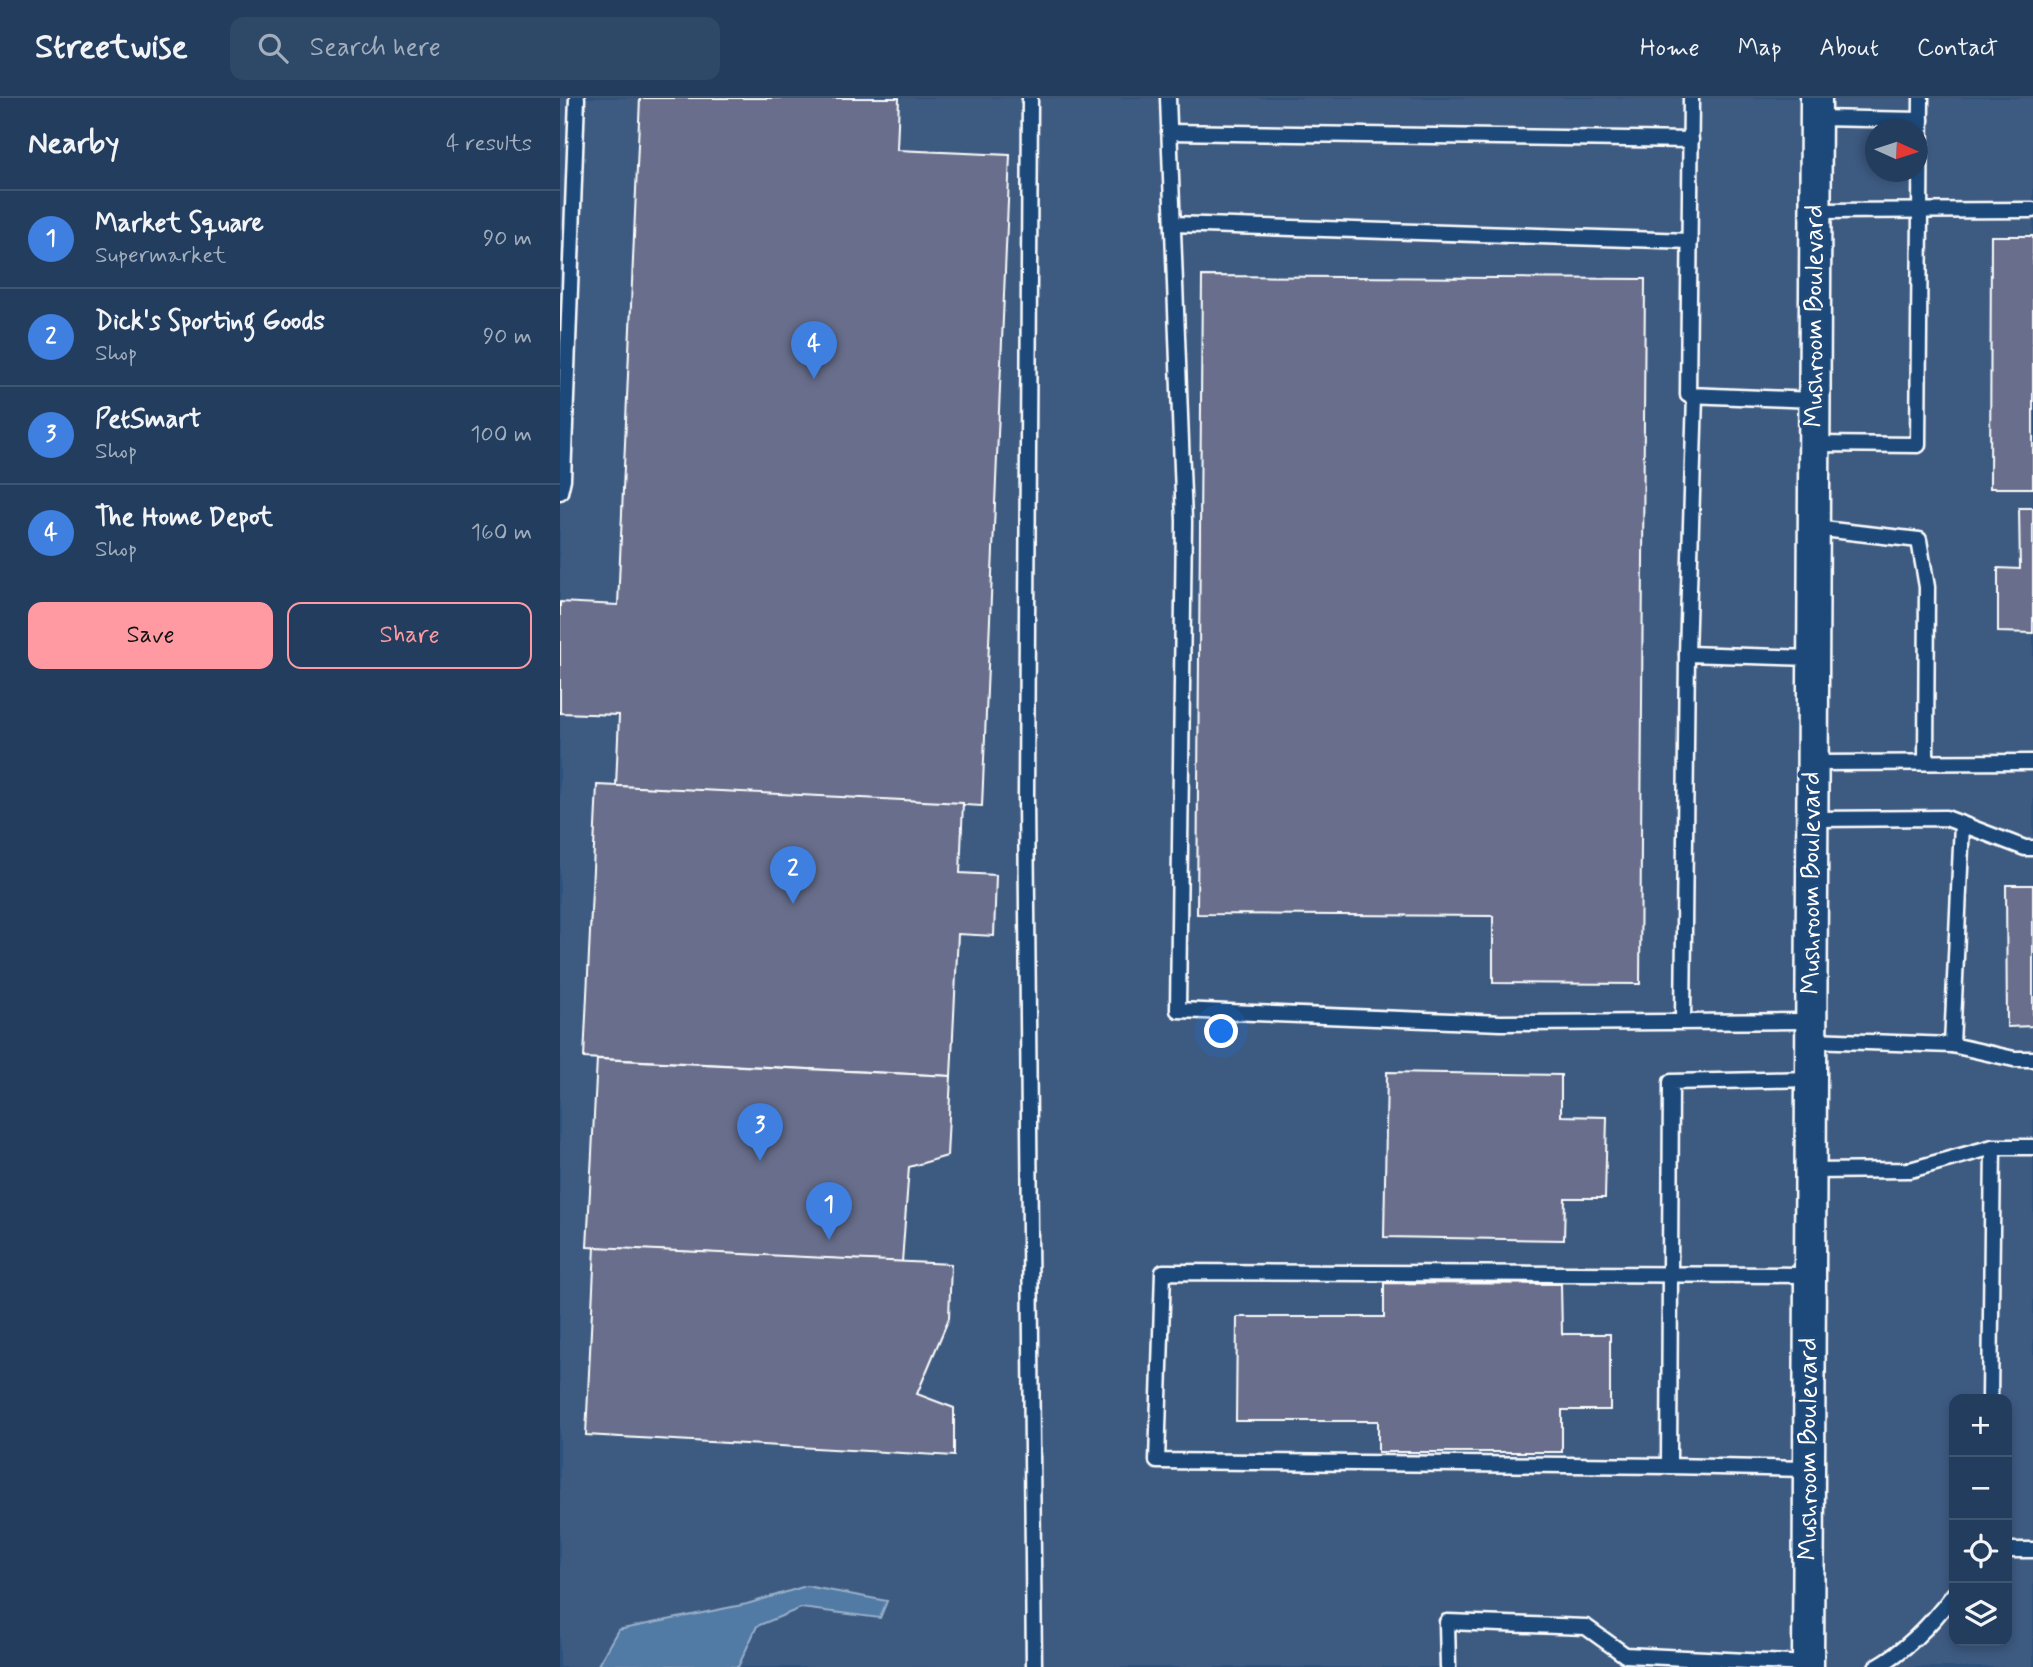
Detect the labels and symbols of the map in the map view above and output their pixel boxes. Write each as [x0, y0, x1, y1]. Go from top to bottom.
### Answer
north arrow [1865, 119, 1928, 182]
street label: Mushroom Boulevard [1798, 204, 1832, 428]
pin: 4 [791, 321, 837, 379]
street label: Mushroom Boulevard [1795, 771, 1829, 995]
pin: 2 [770, 846, 816, 904]
your location [1204, 1014, 1238, 1048]
pin: 3 [737, 1103, 783, 1161]
pin: 1 [806, 1182, 852, 1240]
street label: Mushroom Boulevard [1792, 1337, 1826, 1561]

